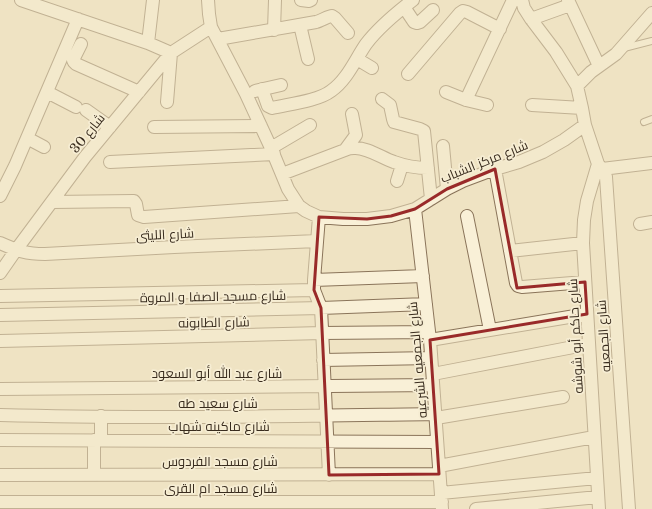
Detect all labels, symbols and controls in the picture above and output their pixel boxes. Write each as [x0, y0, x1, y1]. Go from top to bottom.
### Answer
street label: شارع 30 [66, 110, 109, 157]
street label: شارع مركز الشباب [438, 136, 531, 187]
street label: شارع الليثى [135, 224, 195, 245]
street label: شارع حاكم أبو شوشه [564, 278, 588, 394]
street label: شارع مسجد الصفا و المروة [140, 287, 286, 306]
street label: شارع الجمعيه [593, 299, 614, 373]
street label: شارع الجمعيه الشرعيه [404, 301, 431, 419]
street label: شارع الطابونه [178, 313, 250, 332]
street label: شارع عبد الله أبو السعود [152, 365, 282, 382]
street label: شارع سعيد طه [178, 395, 258, 412]
street label: شارع ماكينه شهاب [168, 418, 270, 435]
street label: شارع مسجد الفردوس [162, 453, 278, 470]
street label: شارع مسجد ام القرى [164, 480, 278, 498]

